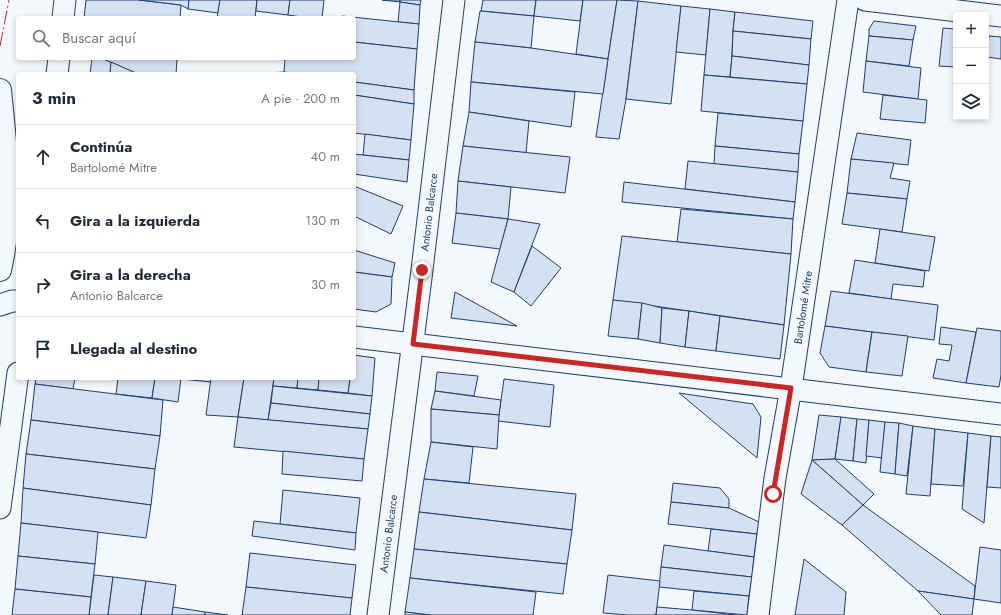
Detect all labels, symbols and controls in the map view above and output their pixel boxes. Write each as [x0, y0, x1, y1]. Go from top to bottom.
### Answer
map controls [953, 12, 989, 120]
button: + [953, 12, 989, 48]
search box [16, 16, 356, 60]
icon: search [30, 27, 52, 49]
text: Buscar aquí [62, 27, 136, 49]
button: − [953, 48, 989, 84]
button: layers [953, 84, 989, 120]
text: 3 min [32, 86, 76, 110]
text: A pie · 200 m [261, 89, 340, 108]
text: Continúa [70, 136, 132, 158]
icon: ahead [32, 146, 54, 168]
text: 40 m [311, 147, 340, 166]
text: Bartolomé Mitre [70, 158, 157, 177]
street label: Antonio Balcarce [416, 172, 441, 252]
icon: left [32, 210, 54, 232]
text: Gira a la izquierda [70, 210, 200, 232]
text: 130 m [305, 211, 340, 230]
route end [413, 261, 431, 279]
text: Gira a la derecha [70, 264, 191, 286]
street label: Bartolomé Mitre [790, 269, 816, 345]
icon: right [32, 274, 54, 296]
text: 30 m [311, 275, 340, 294]
text: Antonio Balcarce [70, 286, 163, 305]
icon: arrive [32, 338, 54, 360]
text: Llegada al destino [70, 338, 197, 360]
route start [764, 485, 782, 503]
street label: Antonio Balcarce [375, 493, 401, 574]

